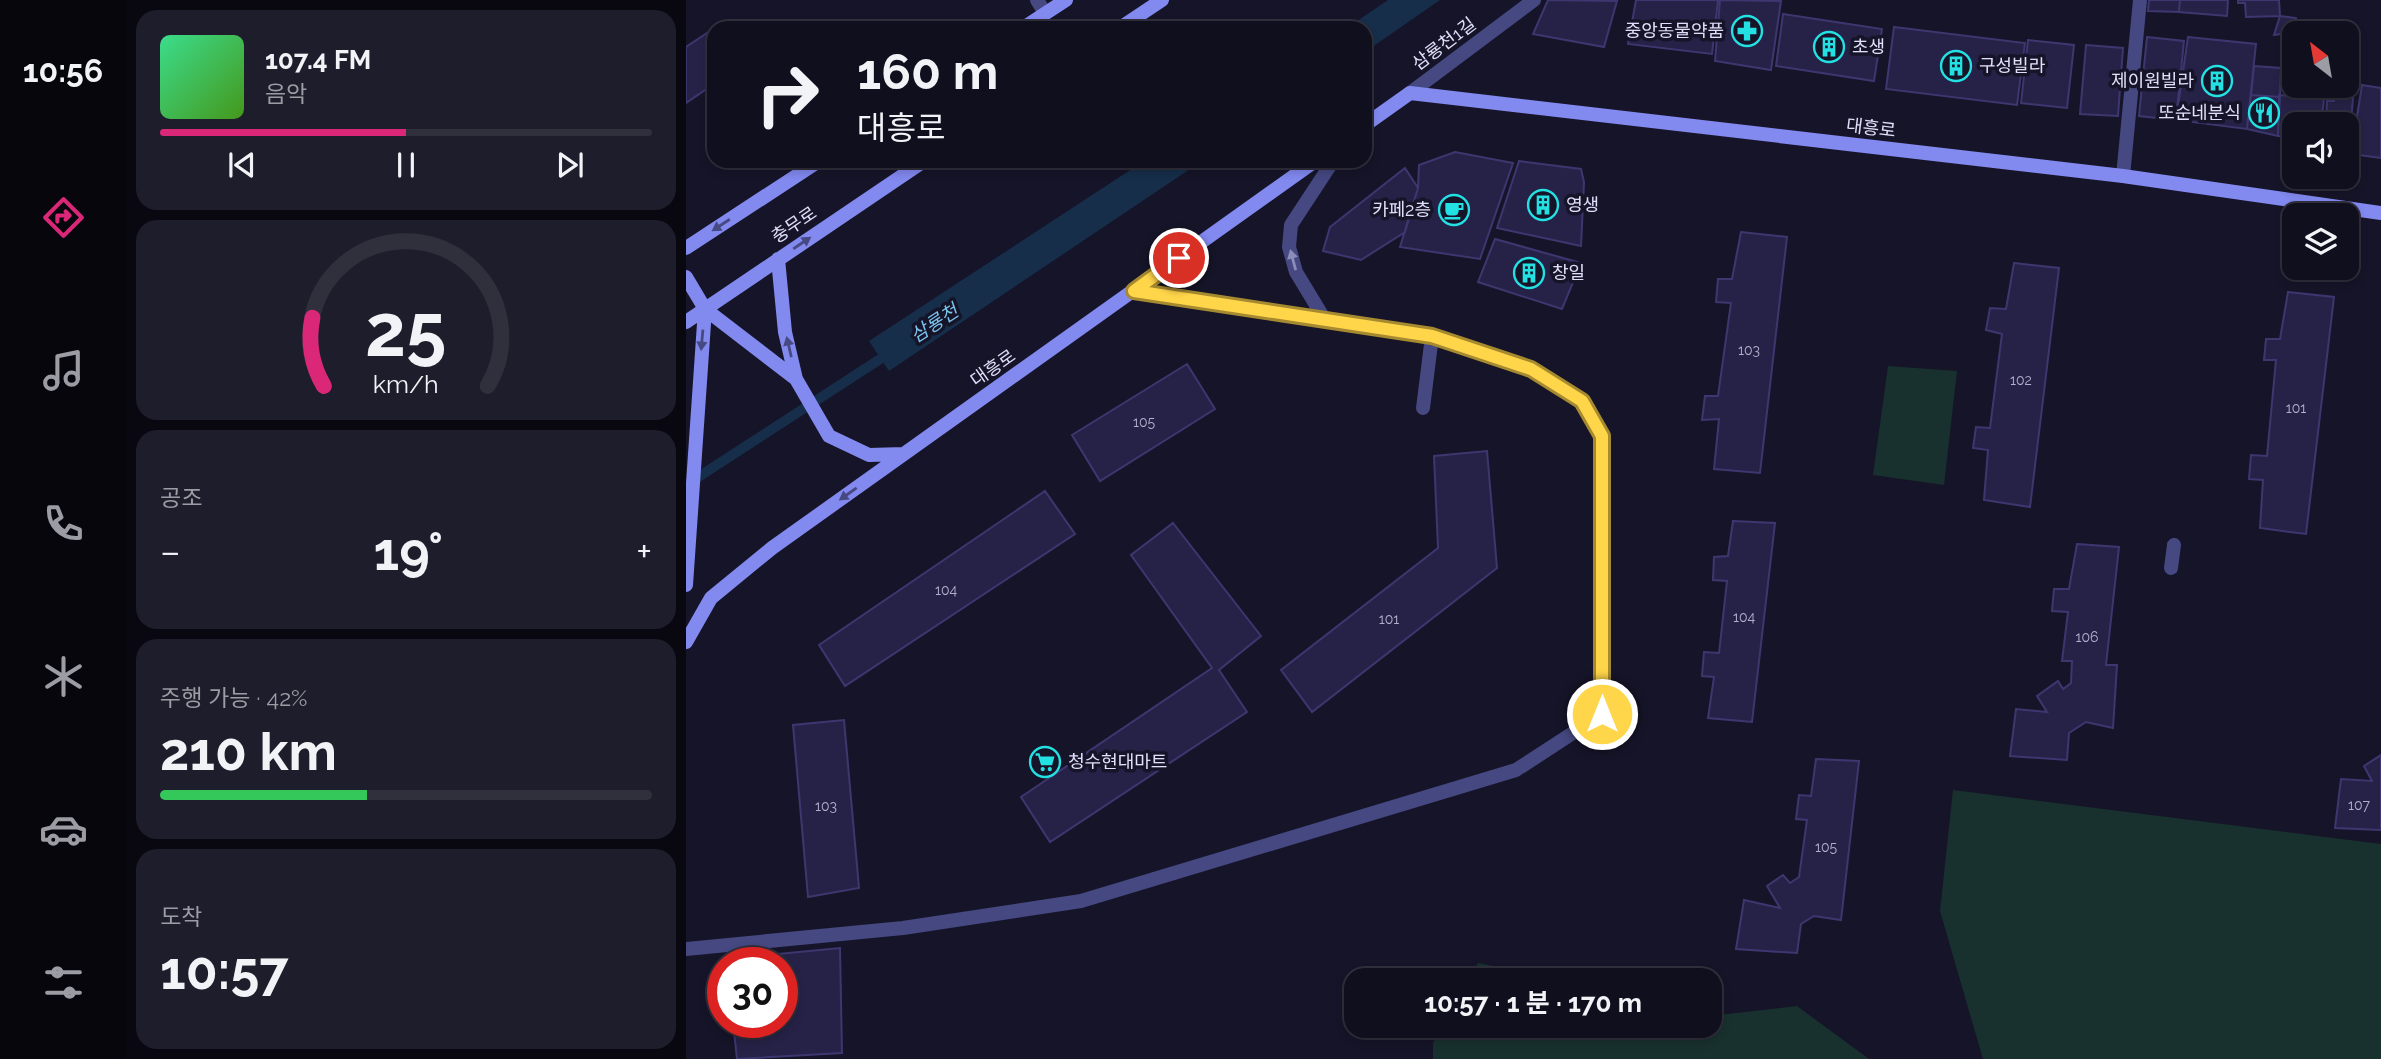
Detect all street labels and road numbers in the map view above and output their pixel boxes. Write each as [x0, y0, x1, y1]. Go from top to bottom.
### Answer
street label: 삼룡천1길 [1408, 13, 1480, 74]
street label: 대흥로 [1845, 114, 1897, 141]
street label: 충무로 [767, 202, 820, 247]
street label: 대흥로 [966, 345, 1019, 390]

